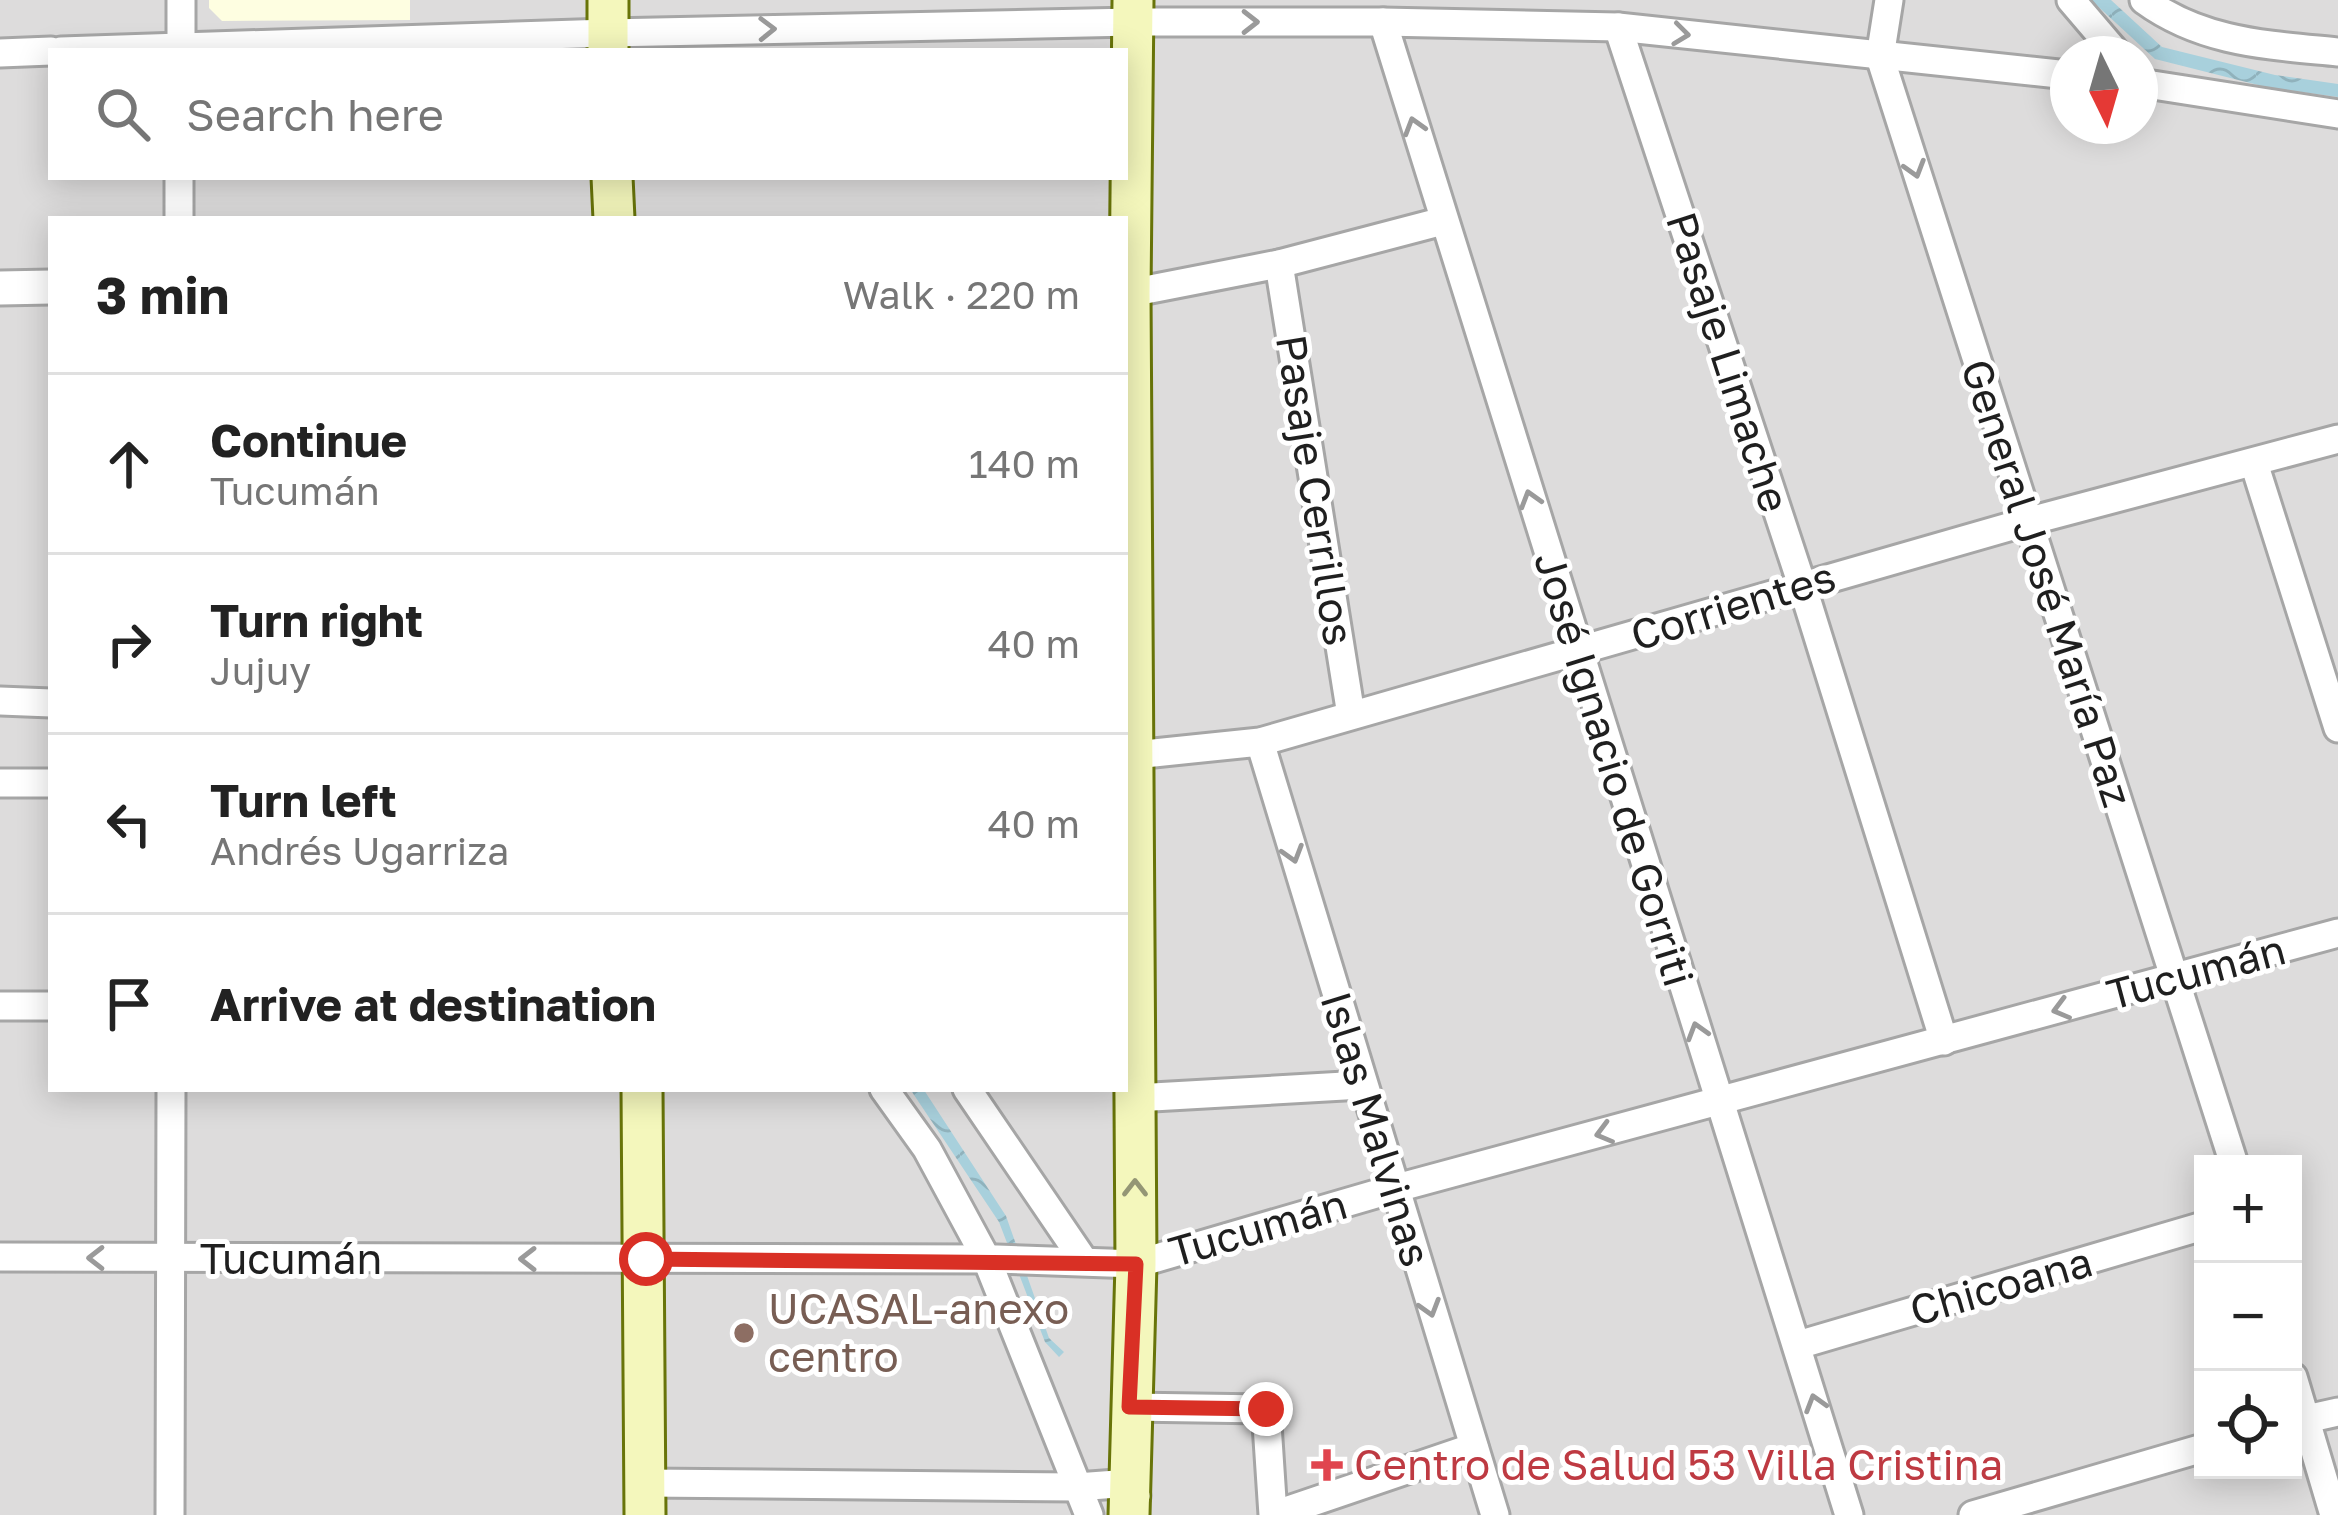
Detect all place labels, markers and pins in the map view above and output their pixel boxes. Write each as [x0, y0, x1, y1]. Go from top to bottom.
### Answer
place label: UCASAL-anexo centro [768, 1283, 1069, 1381]
marker: UCASAL-anexo centro [731, 1320, 757, 1346]
place label: Centro de Salud 53 Villa Cristina [1354, 1439, 2003, 1489]
marker: Centro de Salud 53 Villa Cristina [1311, 1449, 1343, 1481]

